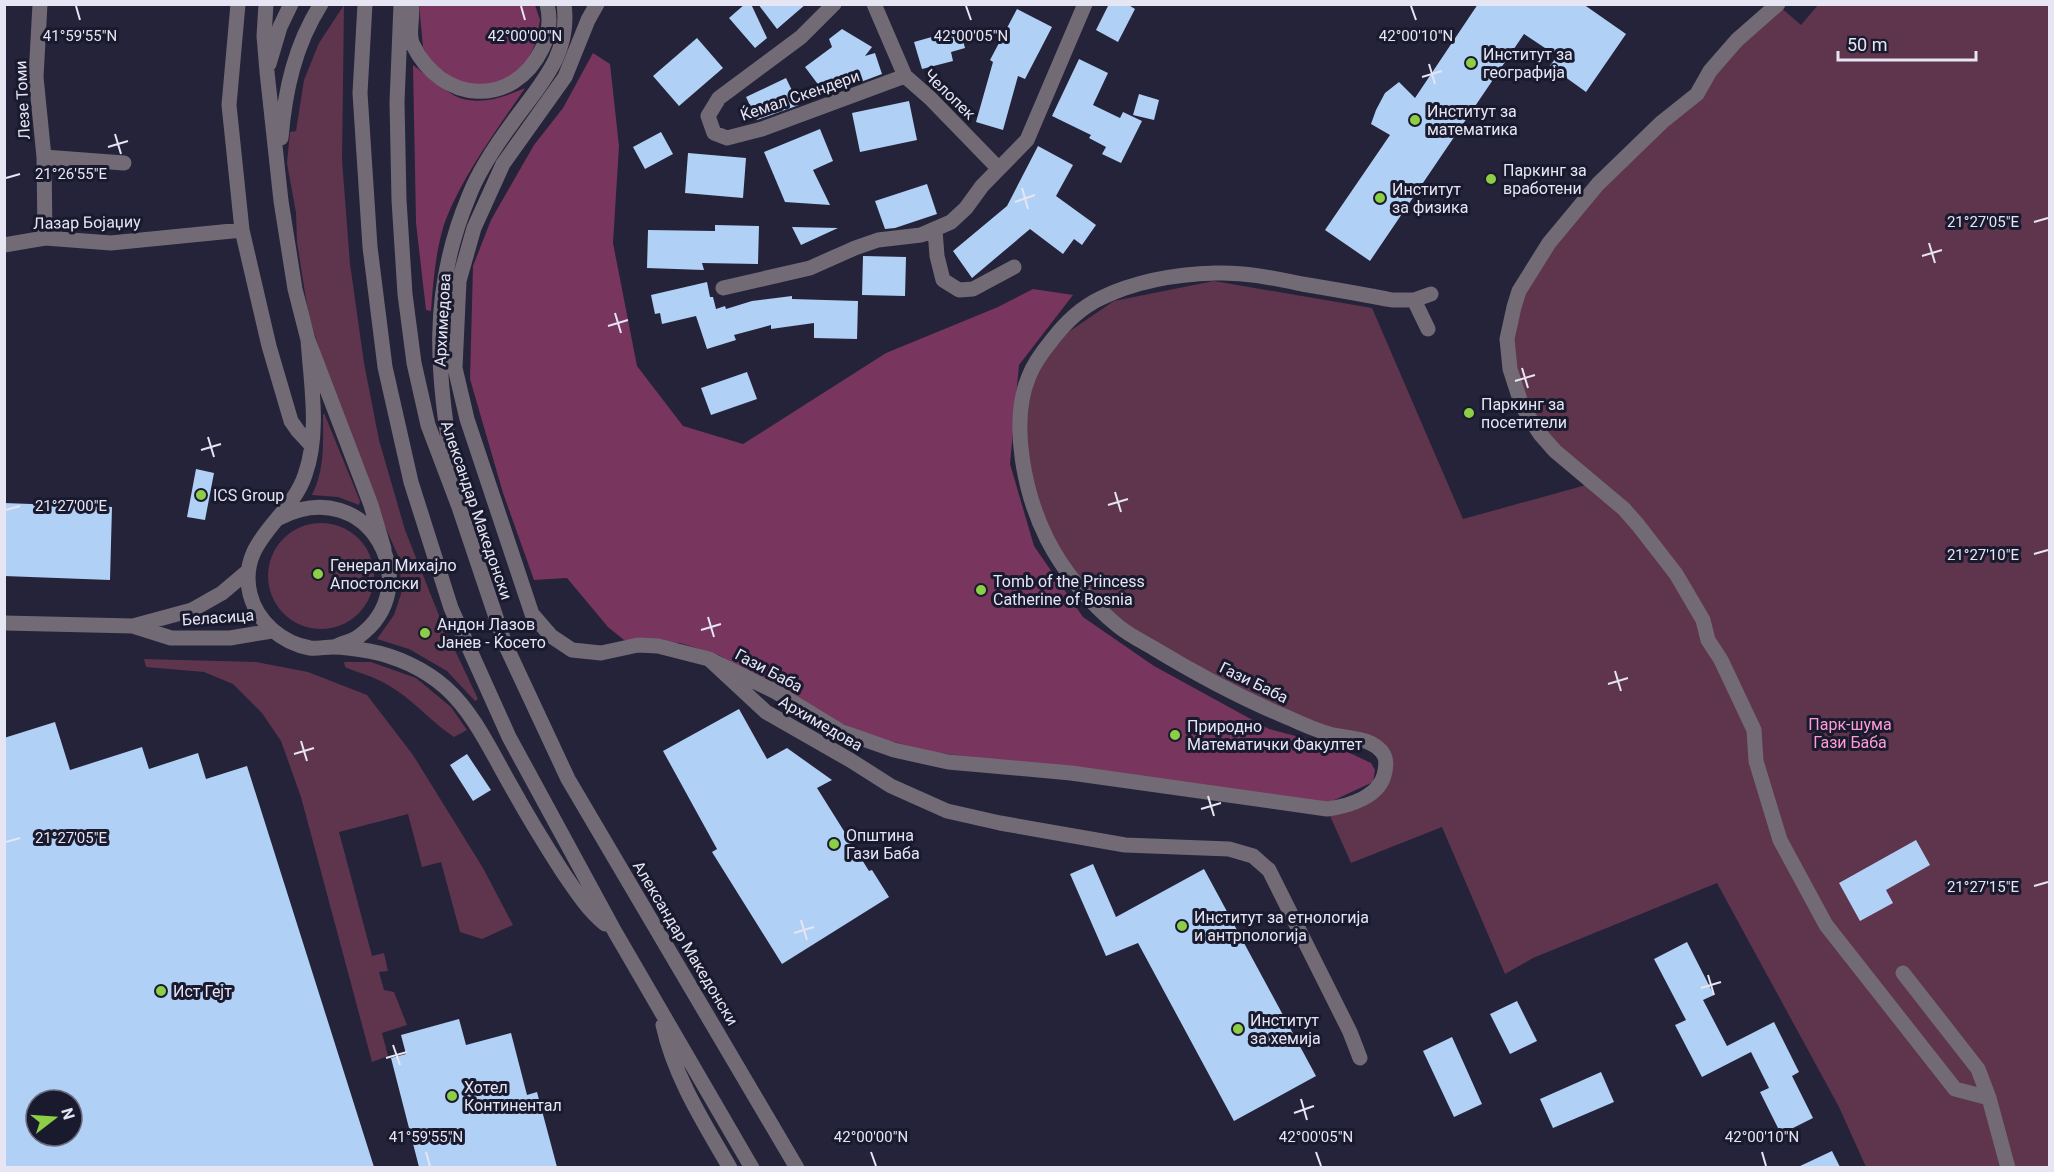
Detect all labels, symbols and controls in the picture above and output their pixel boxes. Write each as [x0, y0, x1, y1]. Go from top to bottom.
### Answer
scale bar [1838, 24, 1976, 62]
text: 41°59'55"N [43, 27, 117, 45]
text: 42°00'00"N [488, 27, 562, 45]
text: 42°00'05"N [934, 27, 1008, 45]
text: 42°00'10"N [1379, 27, 1453, 45]
text: 50 m [1847, 34, 1887, 55]
place label: Институт за географија [1483, 45, 1573, 82]
marker: Институт за географија [1464, 56, 1478, 70]
street label: Лезе Томи [11, 60, 34, 140]
street label: Челопек [920, 65, 980, 124]
street label: Ќемал Скендери [738, 66, 862, 125]
place label: Институт за математика [1427, 102, 1518, 139]
marker: Институт за математика [1408, 113, 1422, 127]
place label: Паркинг за вработени [1503, 161, 1587, 198]
text: 21°26'55"E [35, 165, 108, 183]
marker: Паркинг за вработени [1484, 172, 1498, 186]
place label: Институт за физика [1392, 180, 1468, 217]
marker: Институт за физика [1373, 191, 1387, 205]
street label: Лазар Бојаџиу [33, 212, 141, 233]
text: 21°27'05"E [1947, 213, 2020, 231]
street label: Архимедова [431, 273, 454, 367]
place label: Паркинг за посетители [1481, 395, 1567, 432]
marker: Паркинг за посетители [1462, 406, 1476, 420]
street label: Александар Македонски [437, 418, 516, 602]
place label: ICS Group [213, 486, 284, 505]
marker: ICS Group [194, 488, 208, 502]
text: 21°27'00"E [35, 497, 108, 515]
text: 21°27'10"E [1947, 546, 2020, 564]
place label: Генерал Михајло Апостолски [330, 556, 457, 593]
marker: Генерал Михајло Апостолски [311, 567, 325, 581]
place label: Tomb of the Princess Catherine of Bosnia [993, 572, 1145, 609]
marker: Tomb of the Princess Catherine of Bosnia [974, 583, 988, 597]
street label: Беласица [181, 605, 255, 629]
place label: Андон Лазов Јанев - Ќосето [437, 615, 546, 652]
marker: Андон Лазов Јанев - Ќосето [418, 626, 432, 640]
street label: Гази Баба [732, 645, 806, 696]
street label: Гази Баба [1217, 658, 1291, 707]
street label: Архимедова [776, 692, 866, 755]
park label: Парк-шума Гази Баба [1808, 715, 1892, 752]
place label: Природно Математички Факултет [1187, 717, 1363, 754]
marker: Природно Математички Факултет [1168, 728, 1182, 742]
place label: Општина Гази Баба [846, 826, 920, 863]
text: 21°27'05"E [35, 829, 108, 847]
marker: Општина Гази Баба [827, 837, 841, 851]
street label: Александар Македонски [629, 858, 742, 1029]
text: 21°27'15"E [1947, 878, 2020, 896]
place label: Институт за етнологија и антрпологија [1194, 908, 1369, 945]
marker: Институт за етнологија и антрпологија [1175, 919, 1189, 933]
place label: Ист Гејт [173, 982, 232, 1001]
marker: Ист Гејт [154, 984, 168, 998]
place label: Институт за хемија [1250, 1011, 1321, 1048]
marker: Институт за хемија [1231, 1022, 1245, 1036]
place label: Хотел Континентал [464, 1078, 562, 1115]
north arrow [24, 1088, 84, 1148]
marker: Хотел Континентал [445, 1089, 459, 1103]
text: N [57, 1106, 79, 1122]
text: 41°59'55"N [389, 1128, 463, 1146]
text: 42°00'00"N [834, 1128, 908, 1146]
text: 42°00'05"N [1279, 1128, 1353, 1146]
text: 42°00'10"N [1725, 1128, 1799, 1146]

